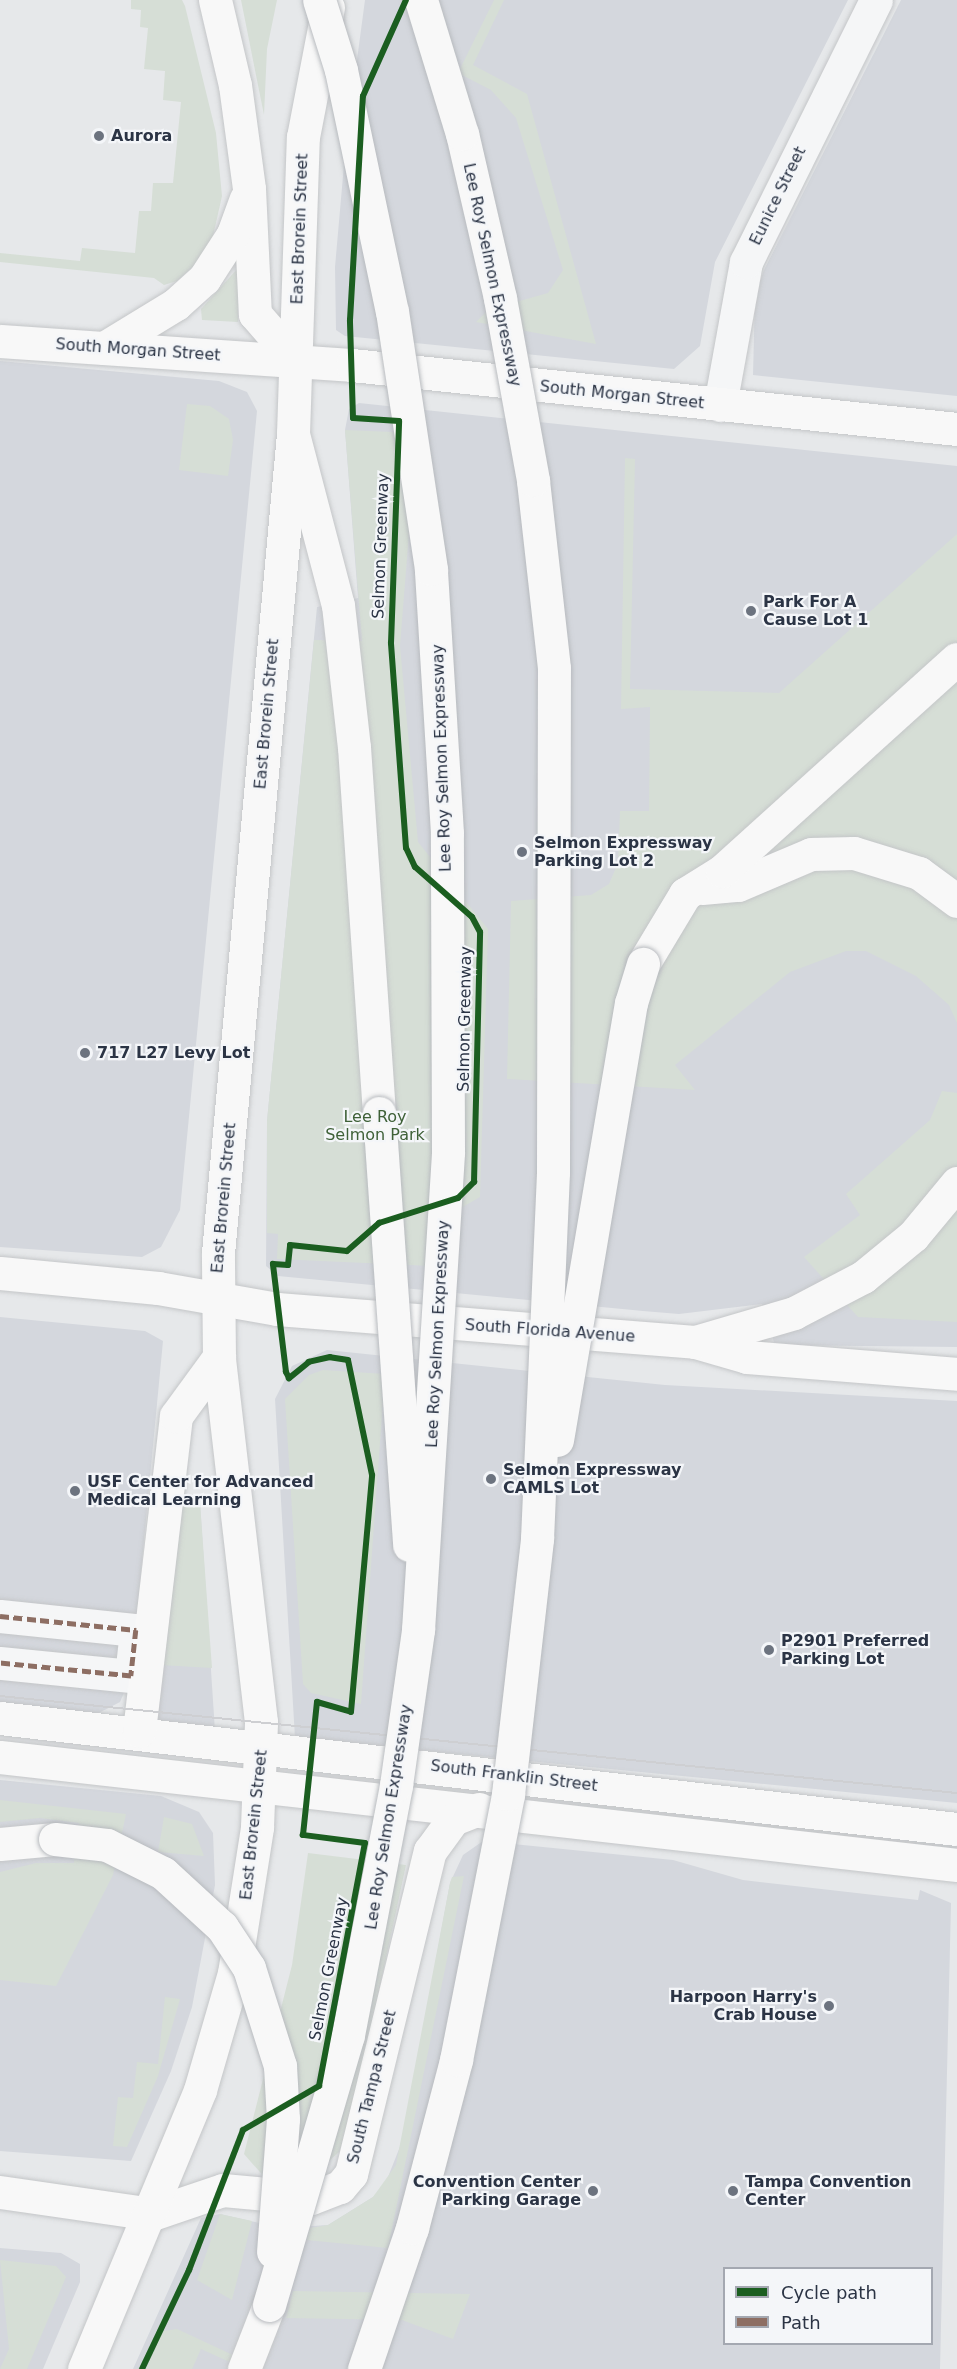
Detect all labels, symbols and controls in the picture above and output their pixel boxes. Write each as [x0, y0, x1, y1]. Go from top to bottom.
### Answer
place label: Aurora [111, 126, 172, 146]
marker: Aurora [92, 129, 106, 143]
street label: Eunice Street [746, 144, 810, 248]
street label: East Brorein Street [288, 153, 312, 305]
street label: Lee Roy Selmon Expressway [459, 161, 525, 389]
street label: South Morgan Street [55, 335, 221, 365]
street label: South Morgan Street [539, 377, 705, 413]
street label: Selmon Greenway [369, 473, 393, 619]
place label: Park For A Cause Lot 1 [763, 592, 868, 630]
marker: Park For A Cause Lot 1 [744, 604, 758, 618]
street label: East Brorein Street [251, 638, 283, 790]
street label: Lee Roy Selmon Expressway [428, 644, 456, 872]
place label: Selmon Expressway Parking Lot 2 [534, 833, 712, 871]
marker: Selmon Expressway Parking Lot 2 [515, 845, 529, 859]
street label: Selmon Greenway [454, 946, 476, 1092]
place label: 717 L27 Levy Lot [97, 1043, 250, 1063]
marker: 717 L27 Levy Lot [78, 1046, 92, 1060]
park label: Lee Roy Selmon Park [325, 1107, 425, 1145]
street label: East Brorein Street [208, 1122, 240, 1274]
street label: Lee Roy Selmon Expressway [422, 1220, 454, 1448]
street label: South Florida Avenue [464, 1315, 636, 1347]
place label: Selmon Expressway CAMLS Lot [503, 1460, 681, 1498]
place label: USF Center for Advanced Medical Learning [87, 1472, 314, 1510]
marker: Selmon Expressway CAMLS Lot [484, 1472, 498, 1486]
marker: USF Center for Advanced Medical Learning [68, 1484, 82, 1498]
place label: P2901 Preferred Parking Lot [781, 1631, 929, 1669]
marker: P2901 Preferred Parking Lot [762, 1643, 776, 1657]
street label: Lee Roy Selmon Expressway [362, 1703, 416, 1931]
street label: East Brorein Street [237, 1749, 271, 1901]
street label: South Franklin Street [429, 1756, 599, 1796]
street label: Selmon Greenway [306, 1896, 352, 2042]
place label: Harpoon Harry's Crab House [670, 1987, 817, 2025]
marker: Harpoon Harry's Crab House [822, 1999, 836, 2013]
street label: South Tampa Street [344, 2008, 400, 2166]
place label: Convention Center Parking Garage [413, 2172, 581, 2210]
place label: Tampa Convention Center [745, 2172, 911, 2210]
marker: Convention Center Parking Garage [586, 2184, 600, 2198]
marker: Tampa Convention Center [726, 2184, 740, 2198]
legend [723, 2267, 933, 2345]
text: Cycle path [781, 2282, 877, 2303]
text: Path [781, 2312, 821, 2333]

